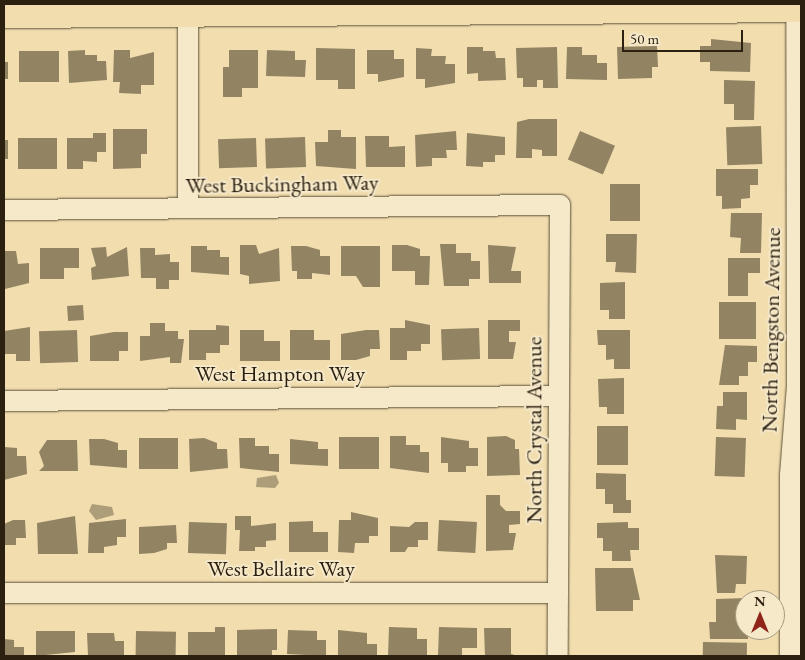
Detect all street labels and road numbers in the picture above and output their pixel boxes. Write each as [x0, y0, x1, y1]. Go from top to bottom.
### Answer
street label: West Buckingham Way [185, 169, 379, 199]
street label: North Bengston Avenue [756, 227, 786, 433]
street label: North Crystal Avenue [521, 337, 547, 523]
street label: West Hampton Way [195, 361, 365, 387]
street label: West Bellaire Way [207, 556, 355, 582]

